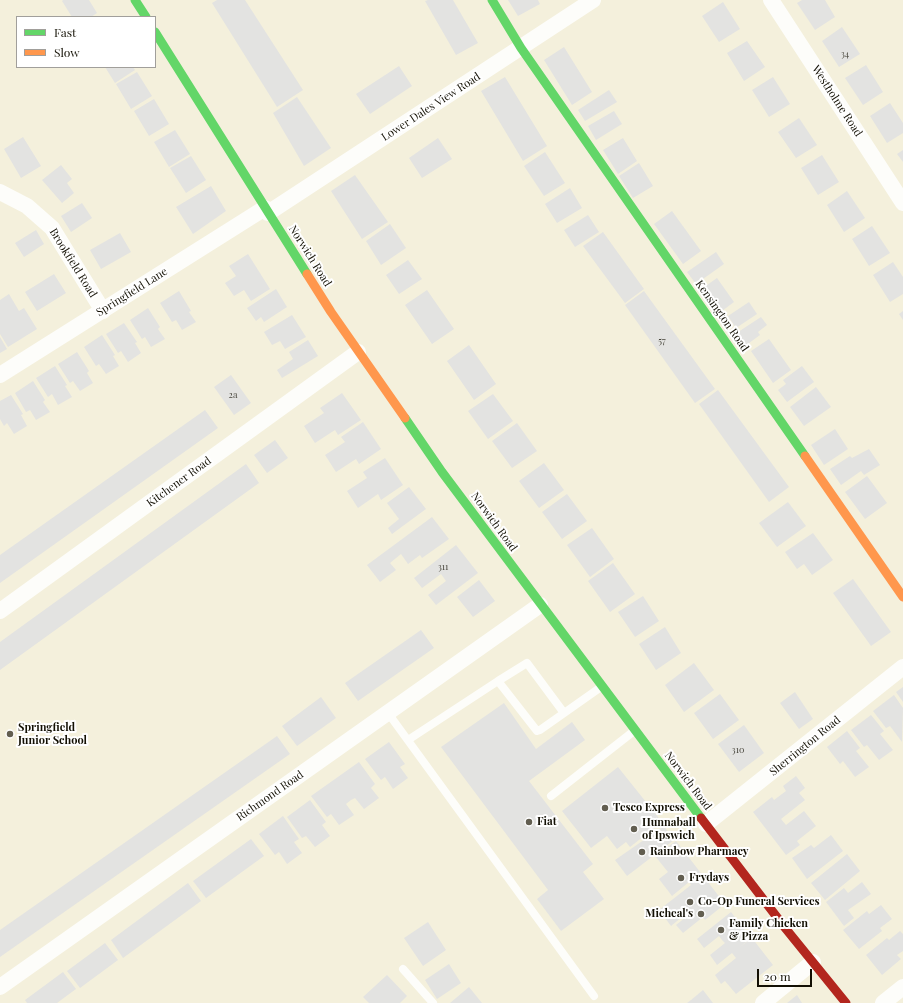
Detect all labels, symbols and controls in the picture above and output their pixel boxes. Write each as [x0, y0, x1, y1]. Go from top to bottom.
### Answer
legend [16, 16, 156, 68]
text: Fast [54, 24, 76, 40]
text: Slow [54, 44, 80, 60]
house number: 34 [841, 49, 849, 59]
street label: Westholme Road [809, 63, 865, 139]
street label: Lower Dales View Road [379, 70, 483, 144]
street label: Norwich Road [286, 223, 334, 289]
street label: Brookfield Road [46, 226, 100, 300]
street label: Springfield Lane [94, 265, 170, 319]
street label: Kensington Road [693, 278, 751, 354]
house number: 57 [658, 336, 666, 346]
house number: 2a [229, 390, 237, 400]
street label: Kitchener Road [144, 454, 214, 510]
street label: Norwich Road [468, 490, 520, 554]
house number: 311 [438, 562, 448, 572]
street label: Sherrington Road [767, 713, 843, 779]
place label: Springfield Junior School [18, 721, 87, 747]
marker: Springfield Junior School [5, 729, 15, 739]
house number: 310 [732, 745, 744, 755]
street label: Norwich Road [662, 749, 714, 813]
street label: Richmond Road [234, 768, 306, 824]
place label: Tesco Express [613, 801, 685, 815]
marker: Tesco Express [600, 803, 610, 813]
place label: Fiat [537, 815, 557, 829]
place label: Hunnaball of Ipswich [642, 816, 696, 842]
marker: Fiat [524, 817, 534, 827]
marker: Hunnaball of Ipswich [629, 824, 639, 834]
place label: Rainbow Pharmacy [650, 845, 749, 859]
marker: Rainbow Pharmacy [637, 847, 647, 857]
place label: Frydays [689, 871, 729, 885]
marker: Frydays [676, 873, 686, 883]
place label: Co-Op Funeral Services [698, 895, 820, 909]
marker: Co-Op Funeral Services [685, 897, 695, 907]
place label: Micheal's [645, 907, 693, 921]
marker: Micheal's [696, 909, 706, 919]
place label: Family Chicken & Pizza [729, 917, 808, 943]
marker: Family Chicken & Pizza [716, 925, 726, 935]
scale bar [759, 961, 814, 987]
text: 20 m [764, 968, 791, 984]

